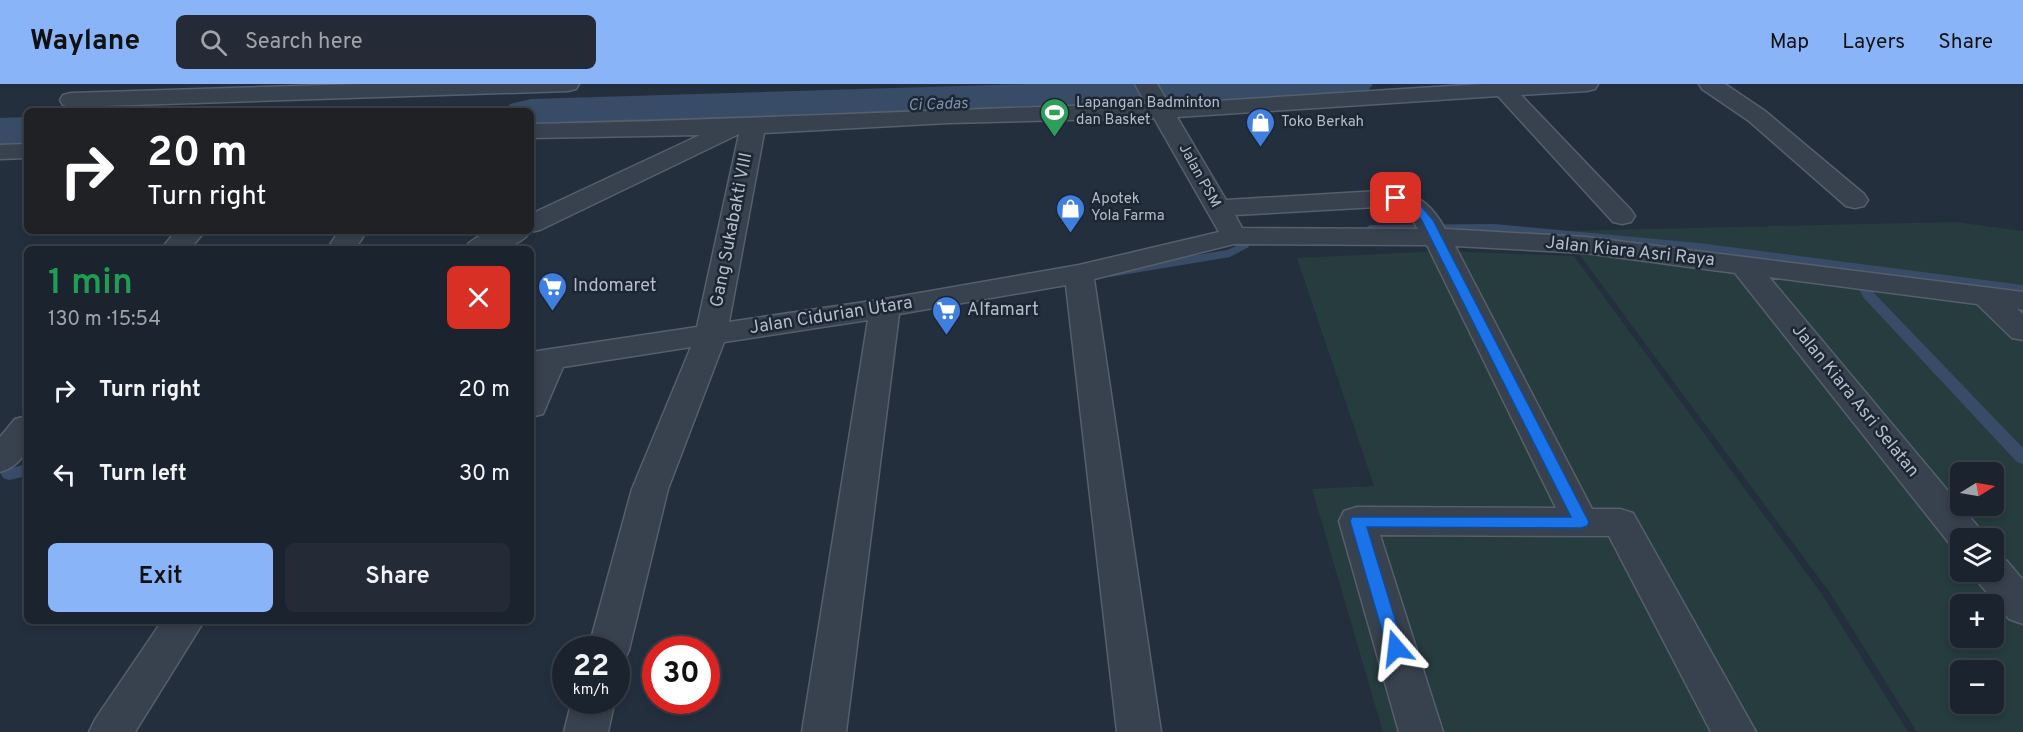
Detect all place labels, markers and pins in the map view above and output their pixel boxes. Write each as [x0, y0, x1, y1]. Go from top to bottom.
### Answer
place label: Lapangan Badminton dan Basket [1076, 94, 1220, 130]
sports icon: Lapangan Badminton dan Basket [1039, 96, 1071, 138]
shop icon: Toko Berkah [1244, 106, 1276, 148]
place label: Toko Berkah [1281, 113, 1364, 132]
pin [1370, 172, 1421, 223]
place label: Apotek Yola Farma [1091, 190, 1165, 226]
shop icon: Apotek Yola Farma [1054, 192, 1086, 234]
supermarket icon: Indomaret [536, 270, 568, 312]
place label: Indomaret [573, 275, 656, 298]
supermarket icon: Alfamart [930, 294, 962, 336]
place label: Alfamart [967, 299, 1039, 322]

